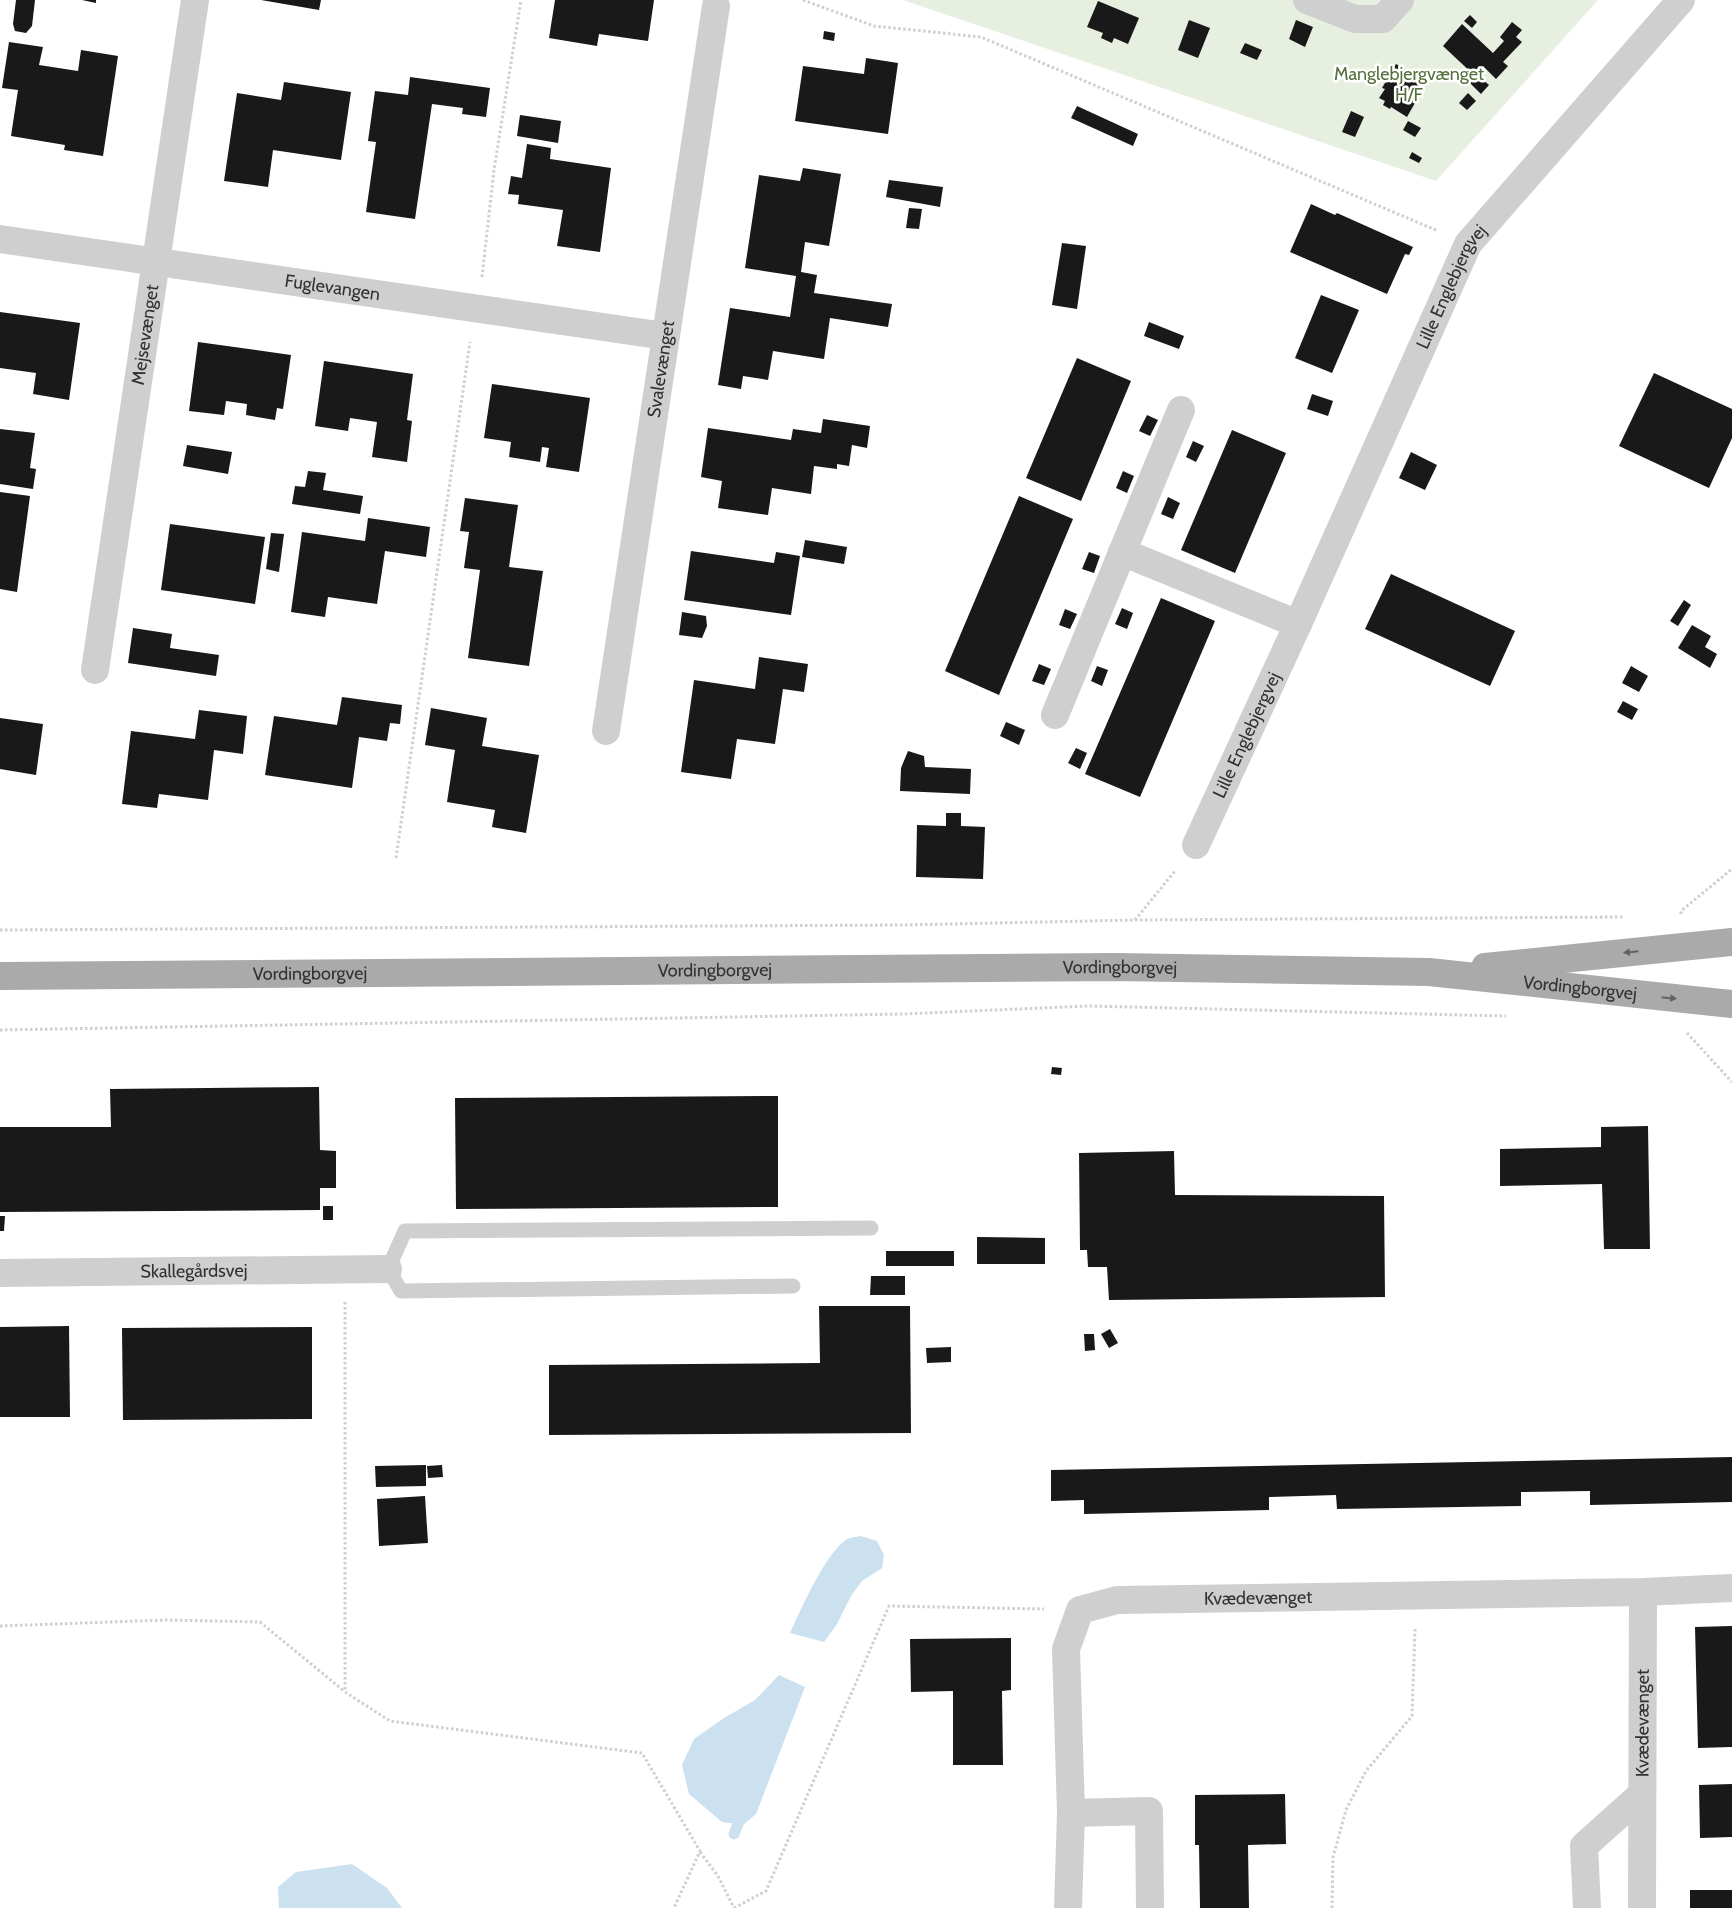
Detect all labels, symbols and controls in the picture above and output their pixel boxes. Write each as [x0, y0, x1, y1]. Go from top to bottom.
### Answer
park label: Manglebjergvænget H/F [1334, 63, 1484, 106]
street label: Lille Englebjergvej [1411, 220, 1491, 352]
street label: Fuglevangen [283, 270, 382, 305]
street label: Mejsevænget [127, 283, 163, 386]
street label: Svalevænget [643, 319, 679, 419]
street label: Lille Englebjergvej [1208, 669, 1285, 802]
one-way arrow [1623, 948, 1639, 956]
street label: Vordingborgvej [1063, 956, 1177, 979]
street label: Vordingborgvej [658, 959, 772, 982]
street label: Vordingborgvej [253, 962, 367, 985]
street label: Vordingborgvej [1522, 971, 1638, 1005]
one-way arrow [1661, 994, 1677, 1002]
street label: Skallegårdsvej [140, 1259, 248, 1283]
street label: Kvædevænget [1204, 1586, 1312, 1610]
street label: Kvædevænget [1631, 1669, 1654, 1777]

